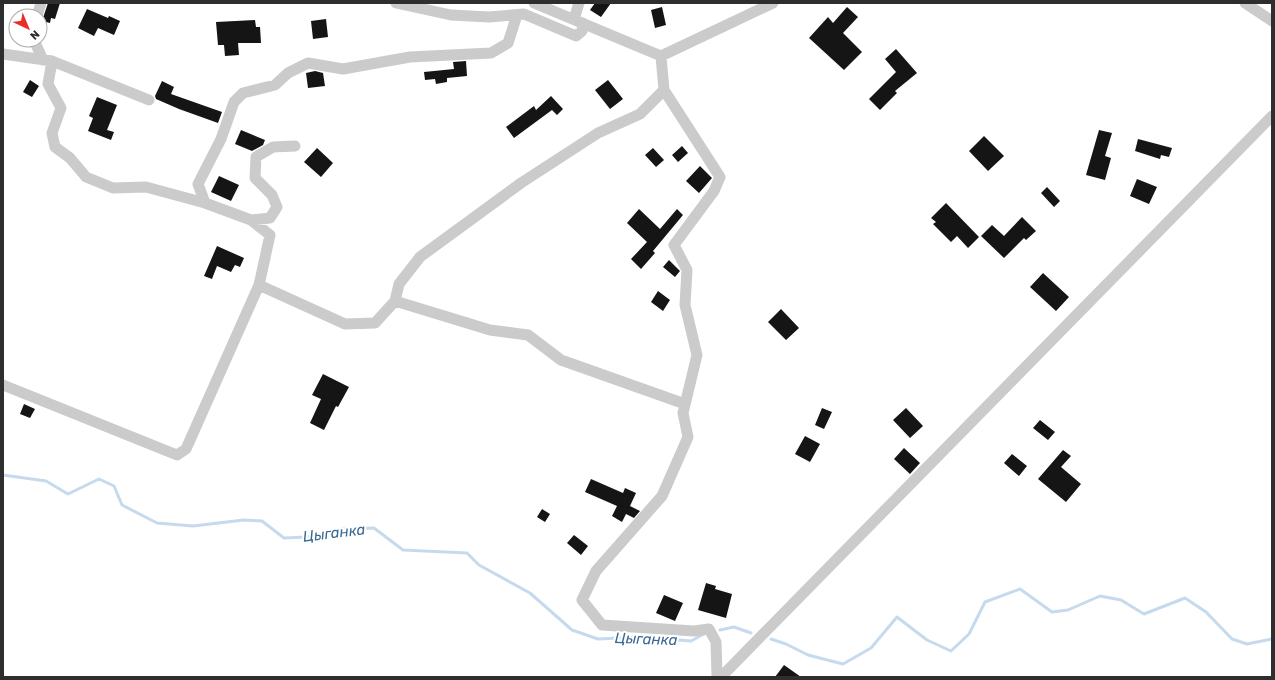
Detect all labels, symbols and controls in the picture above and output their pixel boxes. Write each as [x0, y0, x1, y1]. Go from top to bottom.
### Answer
north arrow [8, 8, 48, 48]
text: N [27, 27, 42, 42]
water label: Цыганка [302, 520, 366, 546]
water label: Цыганка [614, 629, 678, 649]

